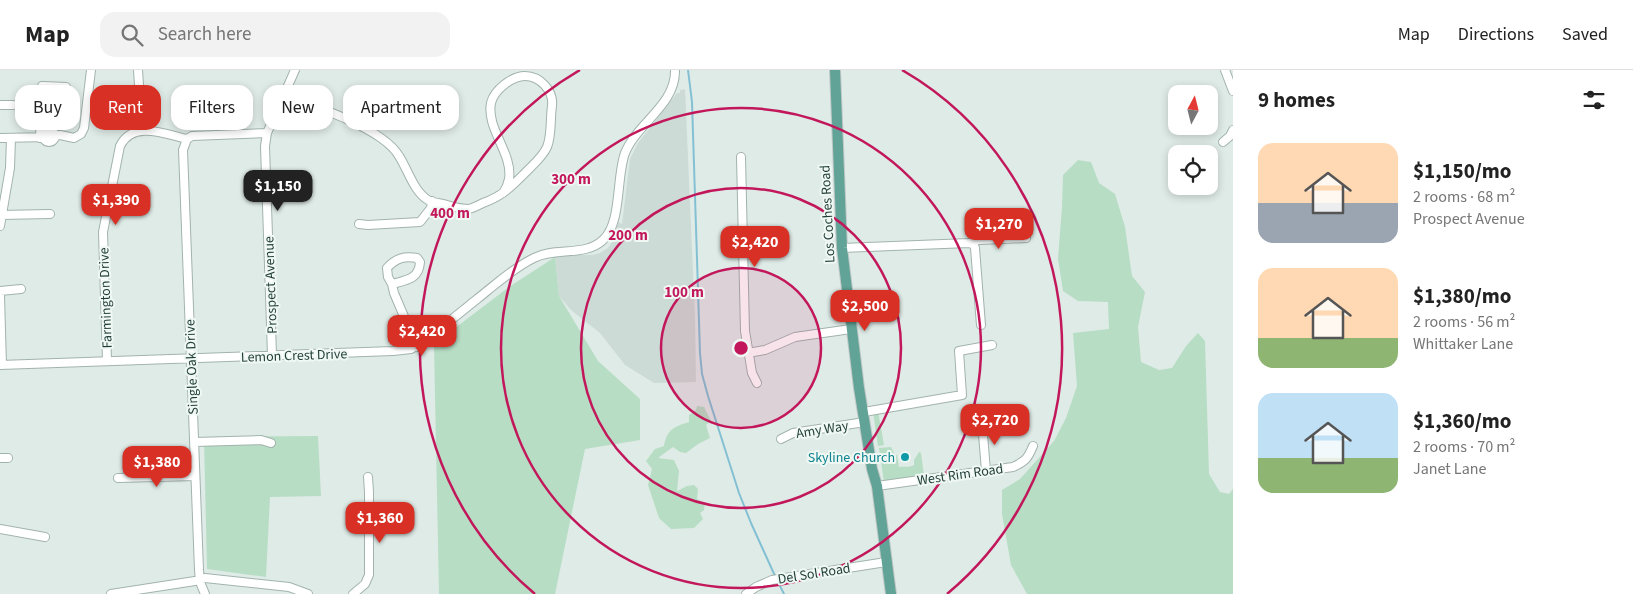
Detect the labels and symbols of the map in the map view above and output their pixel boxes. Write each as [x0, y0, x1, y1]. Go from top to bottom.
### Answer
north arrow [1168, 85, 1218, 135]
street label: Los Coches Road [815, 164, 841, 263]
text: 300 m [551, 169, 591, 190]
pin: $1,150 [237, 170, 319, 212]
pin: $1,390 [75, 184, 157, 226]
text: 400 m [430, 203, 470, 224]
pin: $1,270 [958, 208, 1040, 250]
text: 200 m [608, 225, 648, 246]
pin: $2,420 [714, 226, 796, 268]
street label: Prospect Avenue [259, 236, 283, 334]
street label: Farmington Drive [94, 247, 118, 349]
text: 100 m [664, 282, 704, 303]
pin: $2,500 [824, 290, 906, 332]
pin: $2,420 [381, 314, 463, 357]
street label: Single Oak Drive [180, 319, 204, 415]
centre of rings [732, 339, 750, 357]
street label: Lemon Crest Drive [241, 344, 348, 368]
pin: $2,720 [954, 404, 1036, 446]
street label: Amy Way [794, 416, 850, 444]
pin: $1,380 [116, 446, 198, 488]
place label: Skyline Church [808, 448, 895, 468]
marker: Skyline Church [899, 451, 911, 463]
street label: West Rim Road [916, 459, 1005, 491]
pin: $1,360 [339, 502, 421, 544]
street label: Del Sol Road [776, 558, 852, 590]

